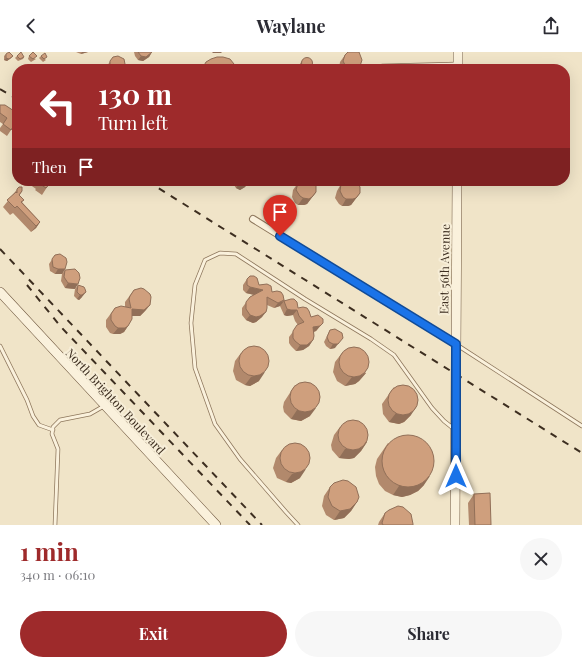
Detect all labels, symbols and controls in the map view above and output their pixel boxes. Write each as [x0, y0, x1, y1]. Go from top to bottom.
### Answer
text: Waylane [256, 14, 326, 38]
icon: back [20, 15, 42, 37]
icon: share [540, 15, 562, 37]
text: 130 m [98, 75, 172, 112]
icon: left [32, 80, 84, 132]
text: Turn left [98, 111, 168, 135]
icon: arrive [75, 156, 97, 178]
text: Then [32, 157, 67, 177]
pin [263, 195, 297, 236]
icon: arrive [269, 201, 291, 223]
street label: East 56th Avenue [435, 224, 453, 314]
street label: North Brighton Boulevard [63, 345, 169, 457]
position arrow [435, 455, 477, 497]
text: 1 min [20, 535, 79, 567]
button: close [520, 538, 562, 580]
text: 340 m · 06:10 [20, 566, 95, 583]
button: Exit [20, 611, 287, 657]
button: Share [295, 611, 562, 657]

